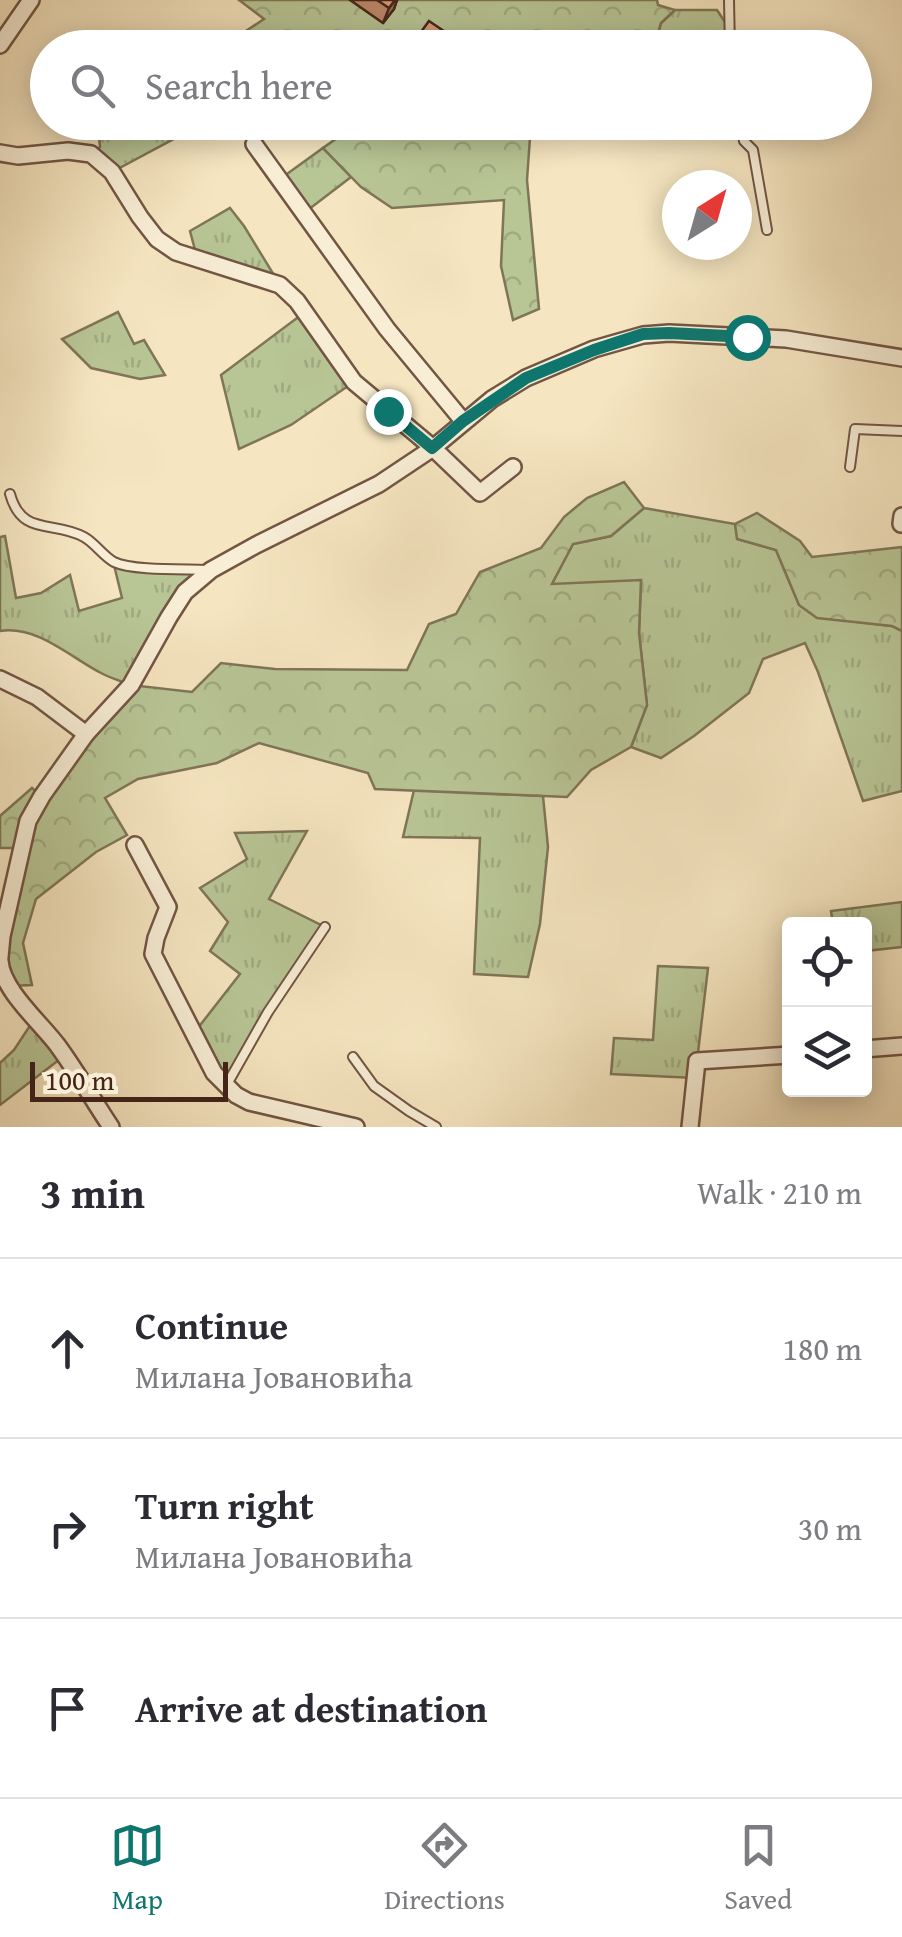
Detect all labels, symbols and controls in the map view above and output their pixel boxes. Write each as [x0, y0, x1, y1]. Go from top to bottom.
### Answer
search box [30, 30, 872, 140]
text: Search here [145, 57, 333, 113]
icon: search [65, 58, 120, 113]
north arrow [662, 170, 752, 260]
route start [725, 315, 771, 361]
route end [366, 389, 412, 435]
map controls [782, 917, 872, 1097]
button: locate [782, 917, 872, 1007]
button: layers [782, 1007, 872, 1097]
scale bar [30, 1057, 228, 1102]
text: 100 m [45, 1059, 114, 1100]
text: 3 min [40, 1162, 145, 1223]
text: Walk · 210 m [697, 1169, 862, 1216]
text: Continue [135, 1297, 288, 1353]
icon: ahead [40, 1321, 95, 1376]
text: 180 m [783, 1325, 862, 1372]
text: Милана Јовановића [135, 1353, 413, 1400]
text: Turn right [135, 1477, 314, 1533]
icon: right [40, 1501, 95, 1556]
text: 30 m [798, 1505, 862, 1552]
text: Милана Јовановића [135, 1533, 413, 1580]
text: Arrive at destination [135, 1680, 488, 1736]
icon: arrive [40, 1681, 95, 1736]
tab: Map [110, 1818, 165, 1919]
tab: Directions [384, 1818, 505, 1919]
tab: Saved [724, 1818, 792, 1919]

